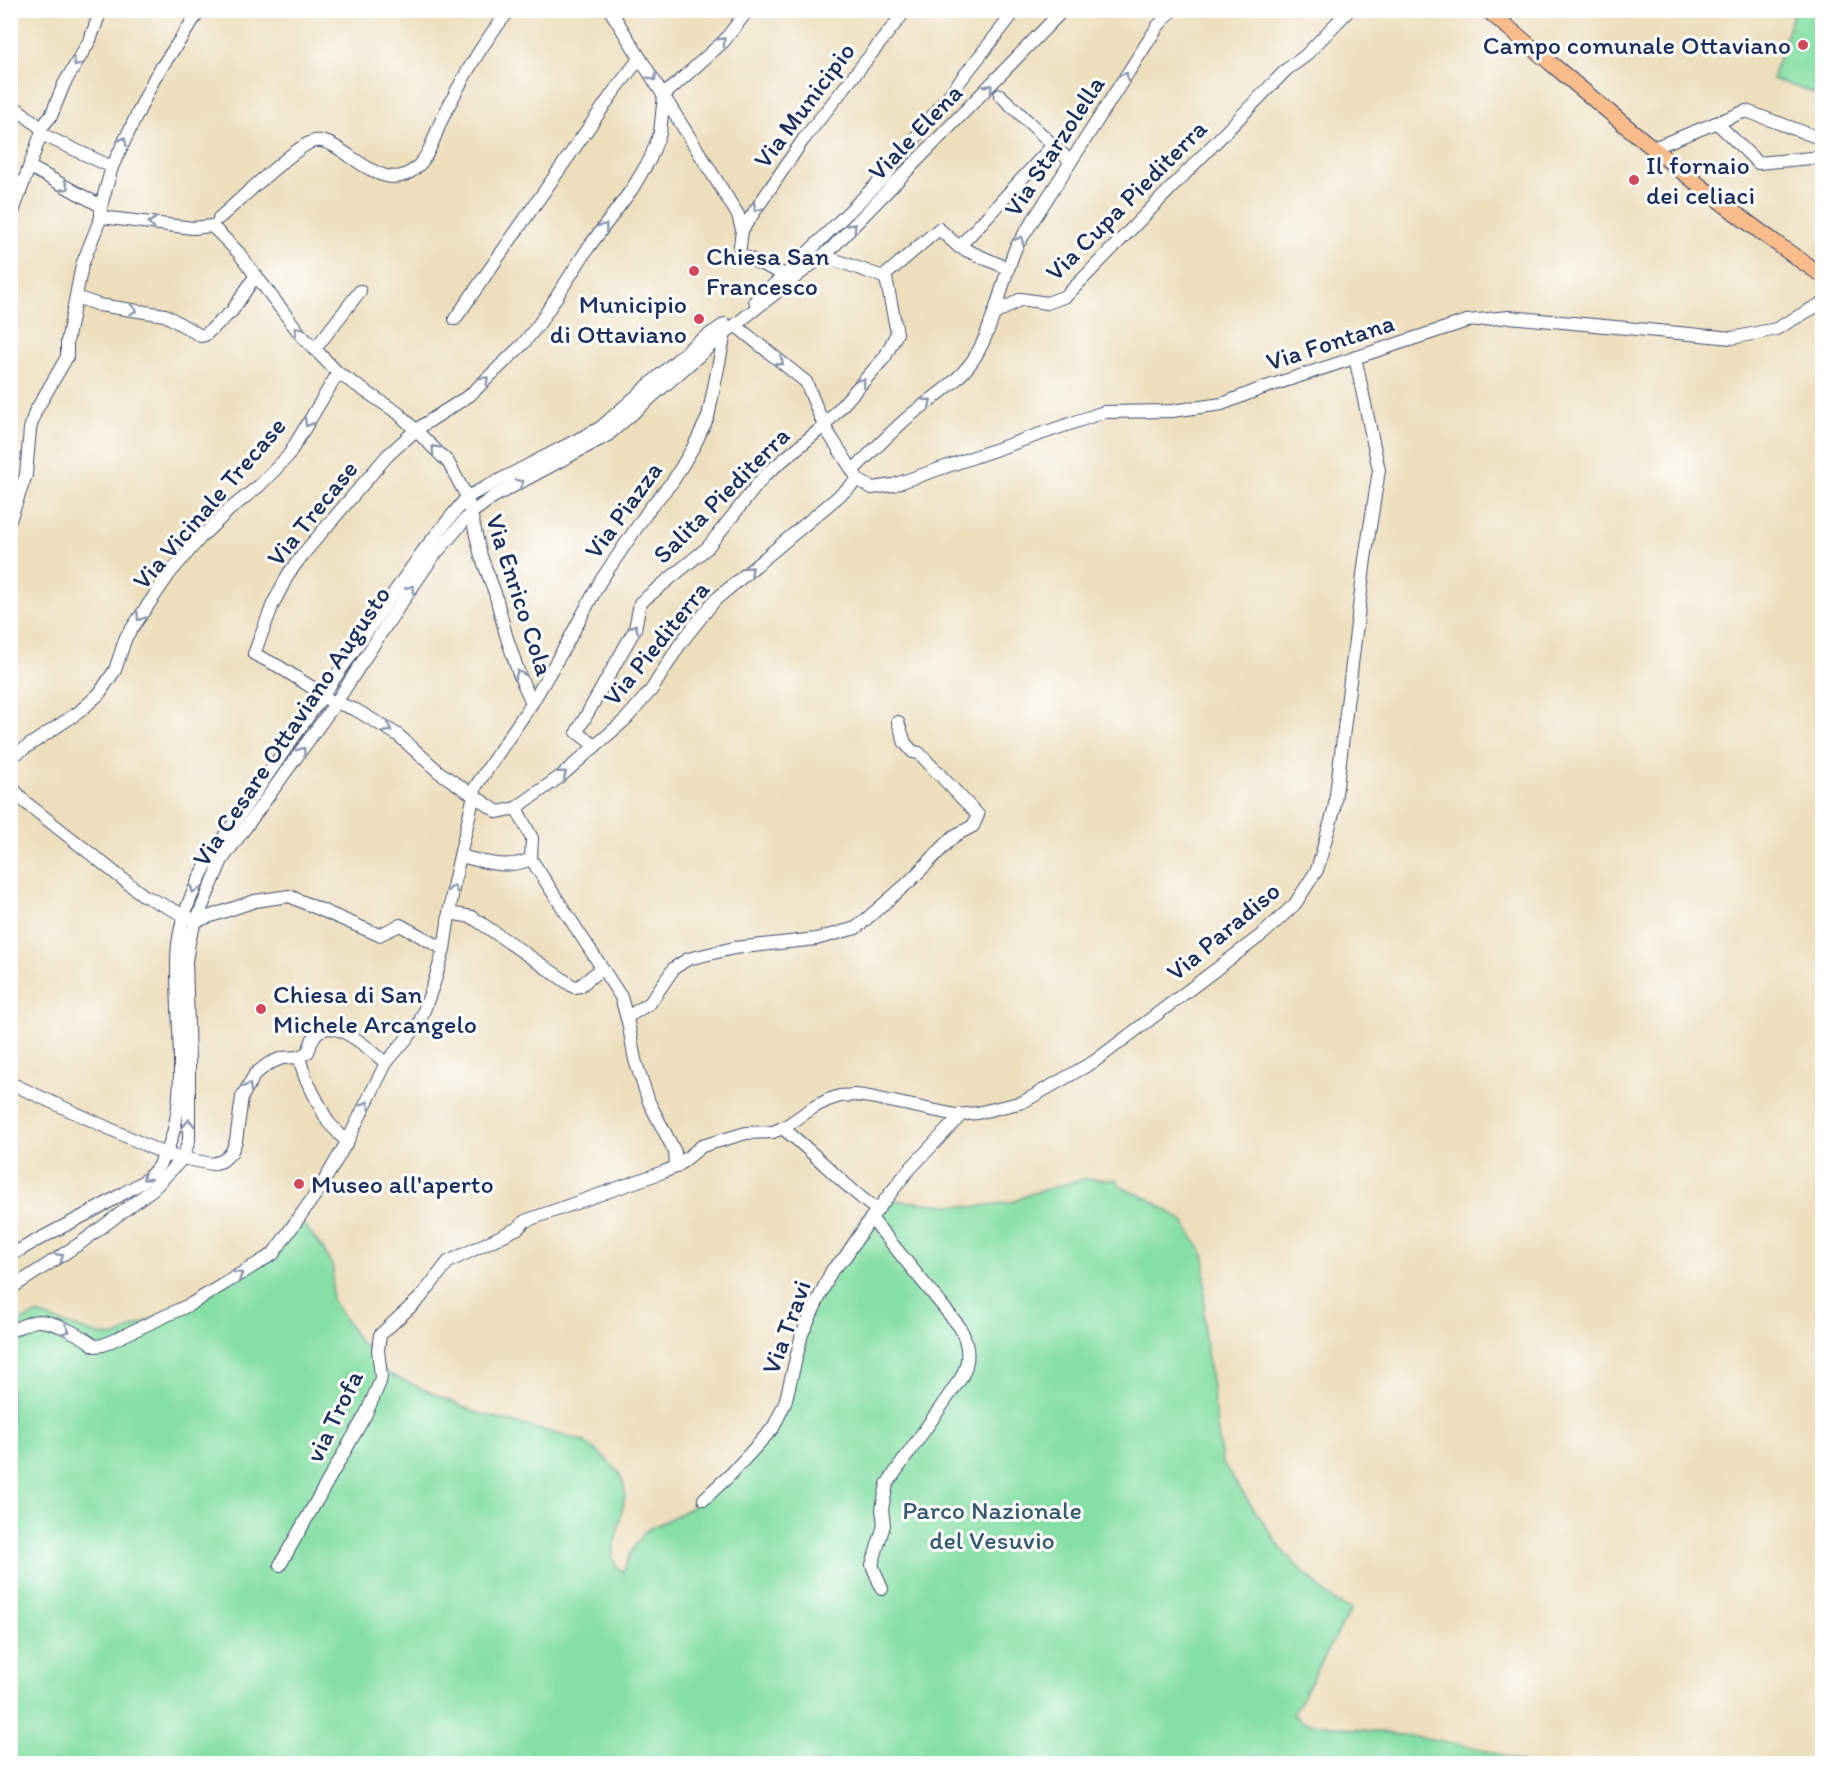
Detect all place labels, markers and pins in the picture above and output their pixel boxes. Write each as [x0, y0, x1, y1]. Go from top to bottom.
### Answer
place label: Campo comunale Ottaviano [1483, 29, 1791, 61]
marker: Campo comunale Ottaviano [1796, 38, 1810, 52]
place label: Il fornaio dei celiaci [1646, 149, 1755, 211]
marker: Il fornaio dei celiaci [1627, 173, 1641, 187]
place label: Chiesa San Francesco [706, 240, 830, 302]
marker: Chiesa San Francesco [687, 264, 701, 278]
place label: Municipio di Ottaviano [550, 288, 687, 350]
marker: Municipio di Ottaviano [692, 312, 706, 326]
place label: Chiesa di San Michele Arcangelo [273, 978, 477, 1040]
marker: Chiesa di San Michele Arcangelo [254, 1002, 268, 1016]
place label: Museo all'aperto [311, 1168, 494, 1200]
marker: Museo all'aperto [292, 1177, 306, 1191]

